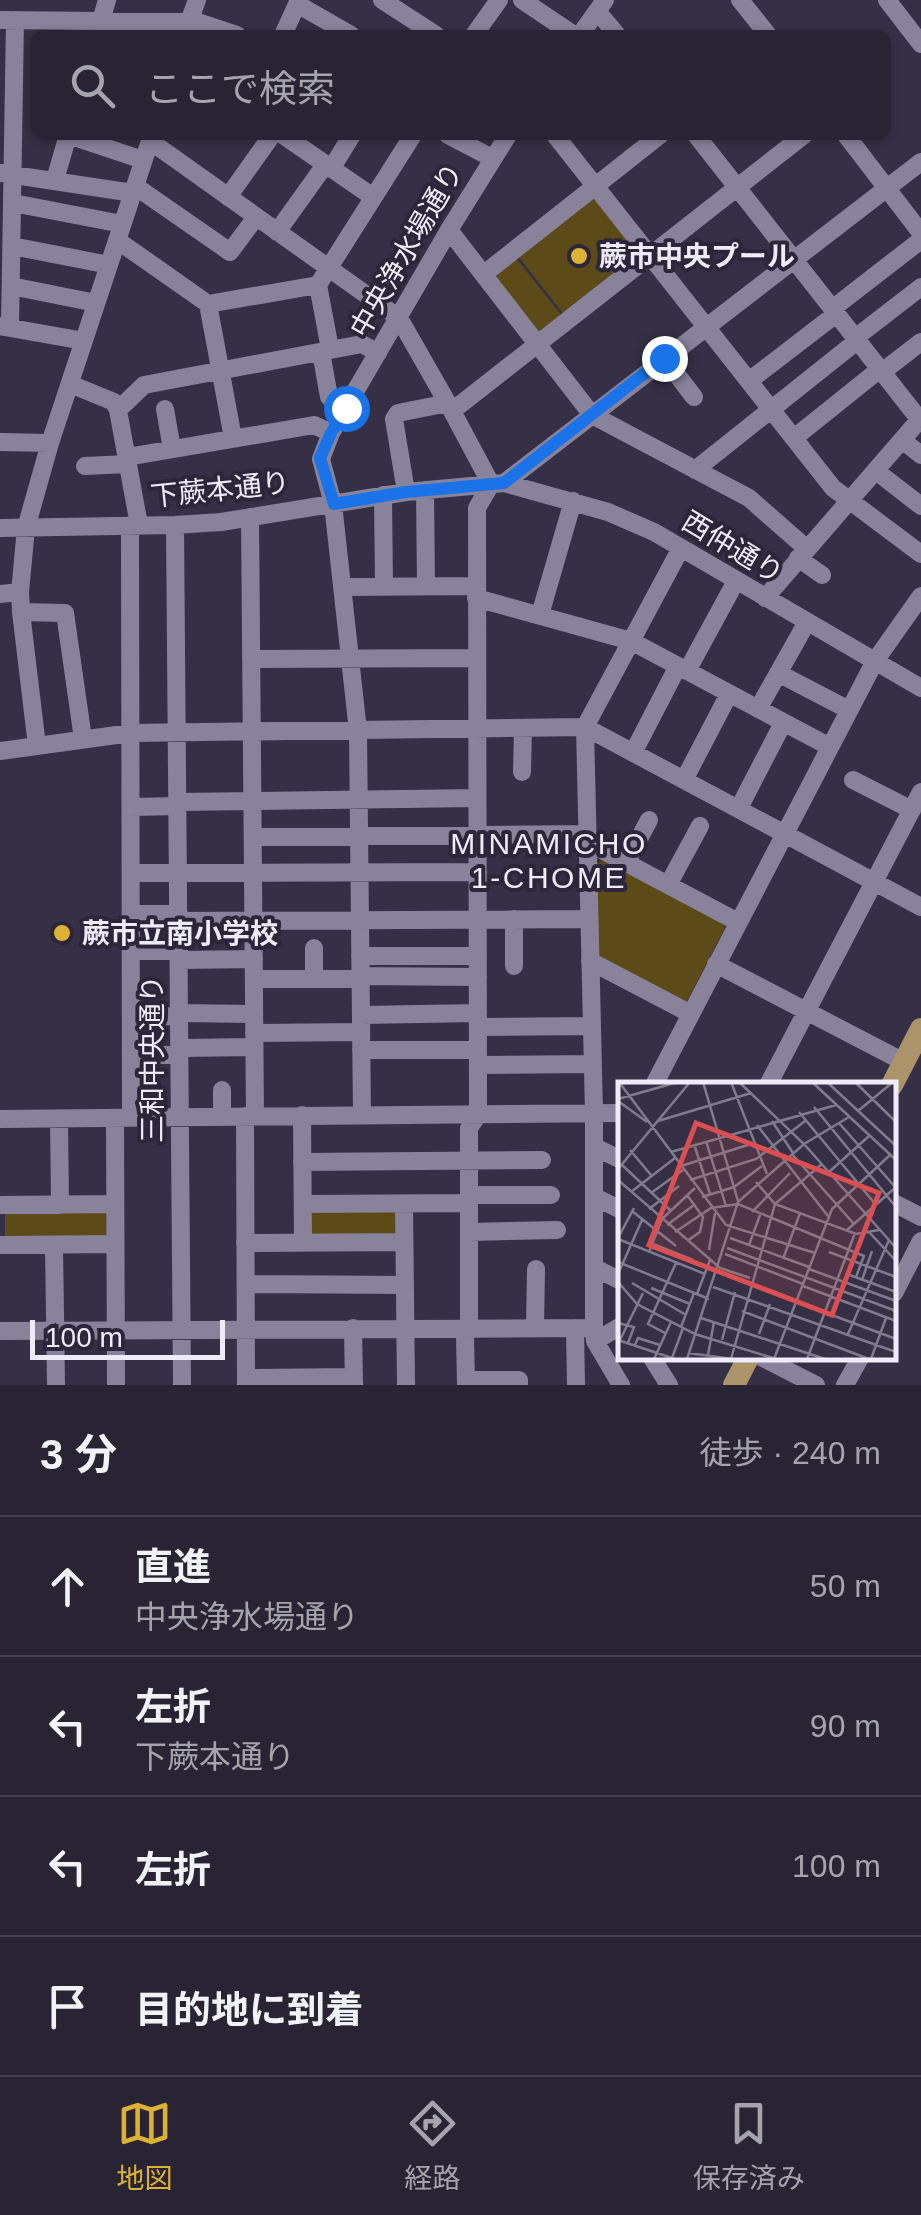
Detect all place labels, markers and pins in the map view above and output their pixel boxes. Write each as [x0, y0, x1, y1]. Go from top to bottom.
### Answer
place label: 蕨市中央プール [599, 241, 795, 272]
marker: 蕨市中央プール [568, 245, 590, 267]
place label: 蕨市立南小学校 [82, 918, 278, 949]
marker: 蕨市立南小学校 [51, 922, 73, 944]

